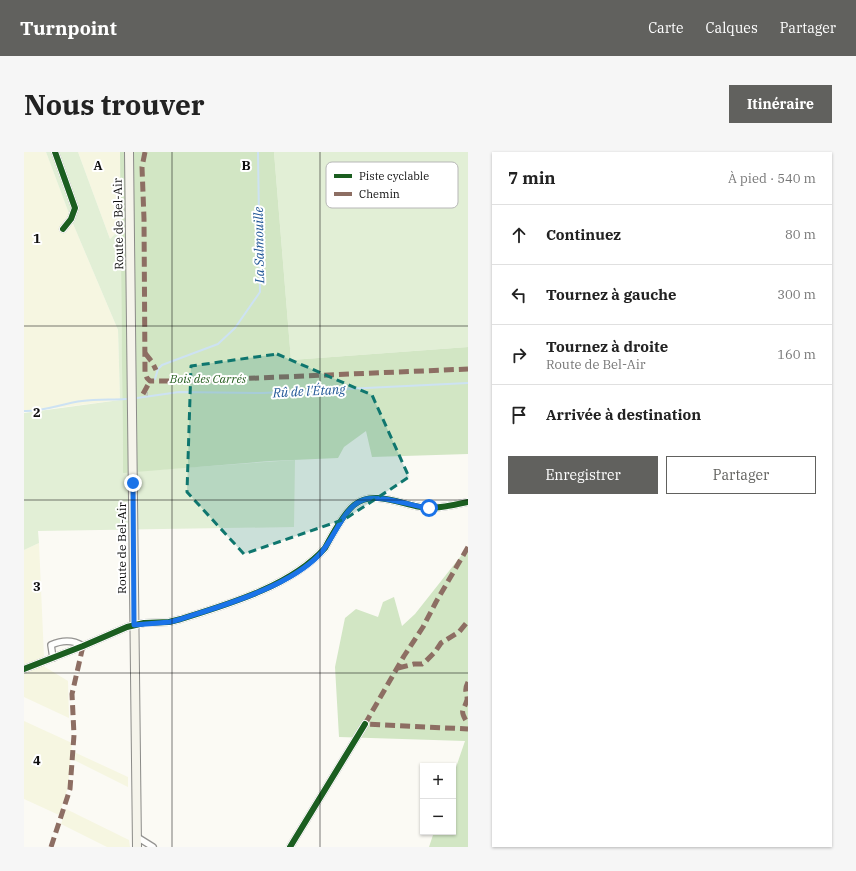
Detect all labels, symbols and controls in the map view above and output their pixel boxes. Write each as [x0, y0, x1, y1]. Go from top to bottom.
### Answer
text: Turnpoint [20, 16, 117, 40]
text: Carte [648, 19, 684, 37]
text: Calques [706, 19, 758, 37]
text: Partager [780, 19, 836, 37]
button: Itinéraire [729, 85, 832, 123]
text: Nous trouver [24, 86, 205, 123]
text: A [93, 157, 103, 174]
text: B [241, 157, 251, 174]
legend [326, 162, 458, 208]
text: 7 min [508, 167, 556, 189]
text: Piste cyclable [359, 169, 429, 183]
text: À pied · 540 m [728, 170, 816, 187]
street label: Route de Bel-Air [110, 177, 126, 270]
text: Chemin [359, 187, 400, 201]
water label: La Salmouille [250, 206, 268, 284]
icon: ahead [508, 224, 530, 246]
text: Continuez [546, 225, 621, 244]
text: 80 m [785, 226, 816, 243]
text: 1 [33, 230, 41, 247]
icon: left [508, 284, 530, 306]
text: Tournez à gauche [546, 285, 677, 304]
text: 300 m [777, 286, 816, 303]
text: Tournez à droite [546, 337, 668, 356]
icon: right [508, 344, 530, 366]
text: 160 m [777, 346, 816, 363]
text: Route de Bel-Air [546, 356, 646, 373]
park label: Bois des Carrés [169, 371, 247, 386]
water label: Rû de l'Étang [271, 381, 347, 401]
text: 2 [33, 404, 41, 421]
icon: arrive [508, 404, 530, 426]
text: Arrivée à destination [546, 405, 701, 424]
button: Enregistrer [508, 456, 658, 494]
button: Partager [666, 456, 816, 494]
route end [124, 474, 142, 492]
route start [420, 499, 438, 517]
street label: Route de Bel-Air [114, 501, 129, 594]
text: 3 [33, 578, 41, 595]
text: 4 [33, 752, 41, 769]
map controls [420, 763, 456, 835]
button: + [420, 763, 456, 799]
button: − [420, 799, 456, 835]

